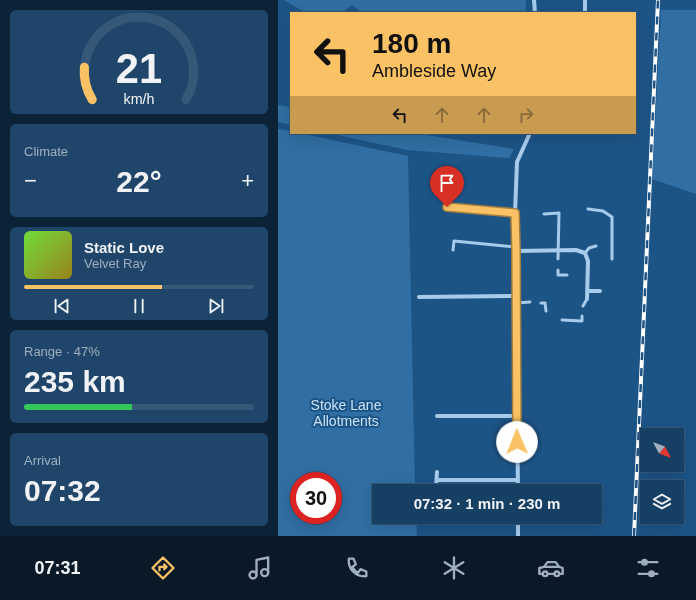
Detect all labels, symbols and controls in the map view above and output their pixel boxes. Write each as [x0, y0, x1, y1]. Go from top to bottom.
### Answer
icon: left [306, 28, 358, 80]
text: 180 m [372, 28, 451, 59]
text: 21 [116, 45, 162, 92]
text: Ambleside Way [372, 61, 496, 81]
text: km/h [124, 91, 155, 107]
icon: left [389, 104, 411, 126]
icon: ahead [431, 104, 453, 126]
icon: ahead [473, 104, 495, 126]
icon: right [515, 104, 537, 126]
text: Climate [24, 144, 68, 159]
text: 22° [116, 165, 162, 198]
pin [430, 166, 464, 207]
text: − [24, 168, 37, 193]
text: + [241, 168, 254, 193]
icon: arrive [436, 172, 458, 194]
text: Static Love [84, 239, 164, 256]
text: Velvet Ray [84, 256, 146, 271]
icon: previous [51, 295, 73, 317]
icon: pause [128, 295, 150, 317]
icon: next [205, 295, 227, 317]
text: Range · 47% [24, 344, 100, 359]
text: 235 km [24, 365, 126, 398]
park label: Stoke Lane Allotments [311, 397, 382, 429]
position arrow [496, 421, 538, 463]
north arrow [640, 428, 684, 472]
map controls [640, 428, 684, 524]
text: Arrival [24, 453, 61, 468]
speed limit sign: 30 [290, 472, 342, 524]
text: 07:32 [24, 474, 101, 507]
button: layers [640, 480, 684, 524]
text: 07:32 · 1 min · 230 m [414, 495, 560, 512]
icon: directions [149, 554, 177, 582]
icon: music [246, 554, 274, 582]
icon: phone [343, 554, 371, 582]
icon: climate [440, 554, 468, 582]
icon: car [537, 554, 565, 582]
icon: filters [634, 554, 662, 582]
text: 07:31 [34, 558, 80, 578]

